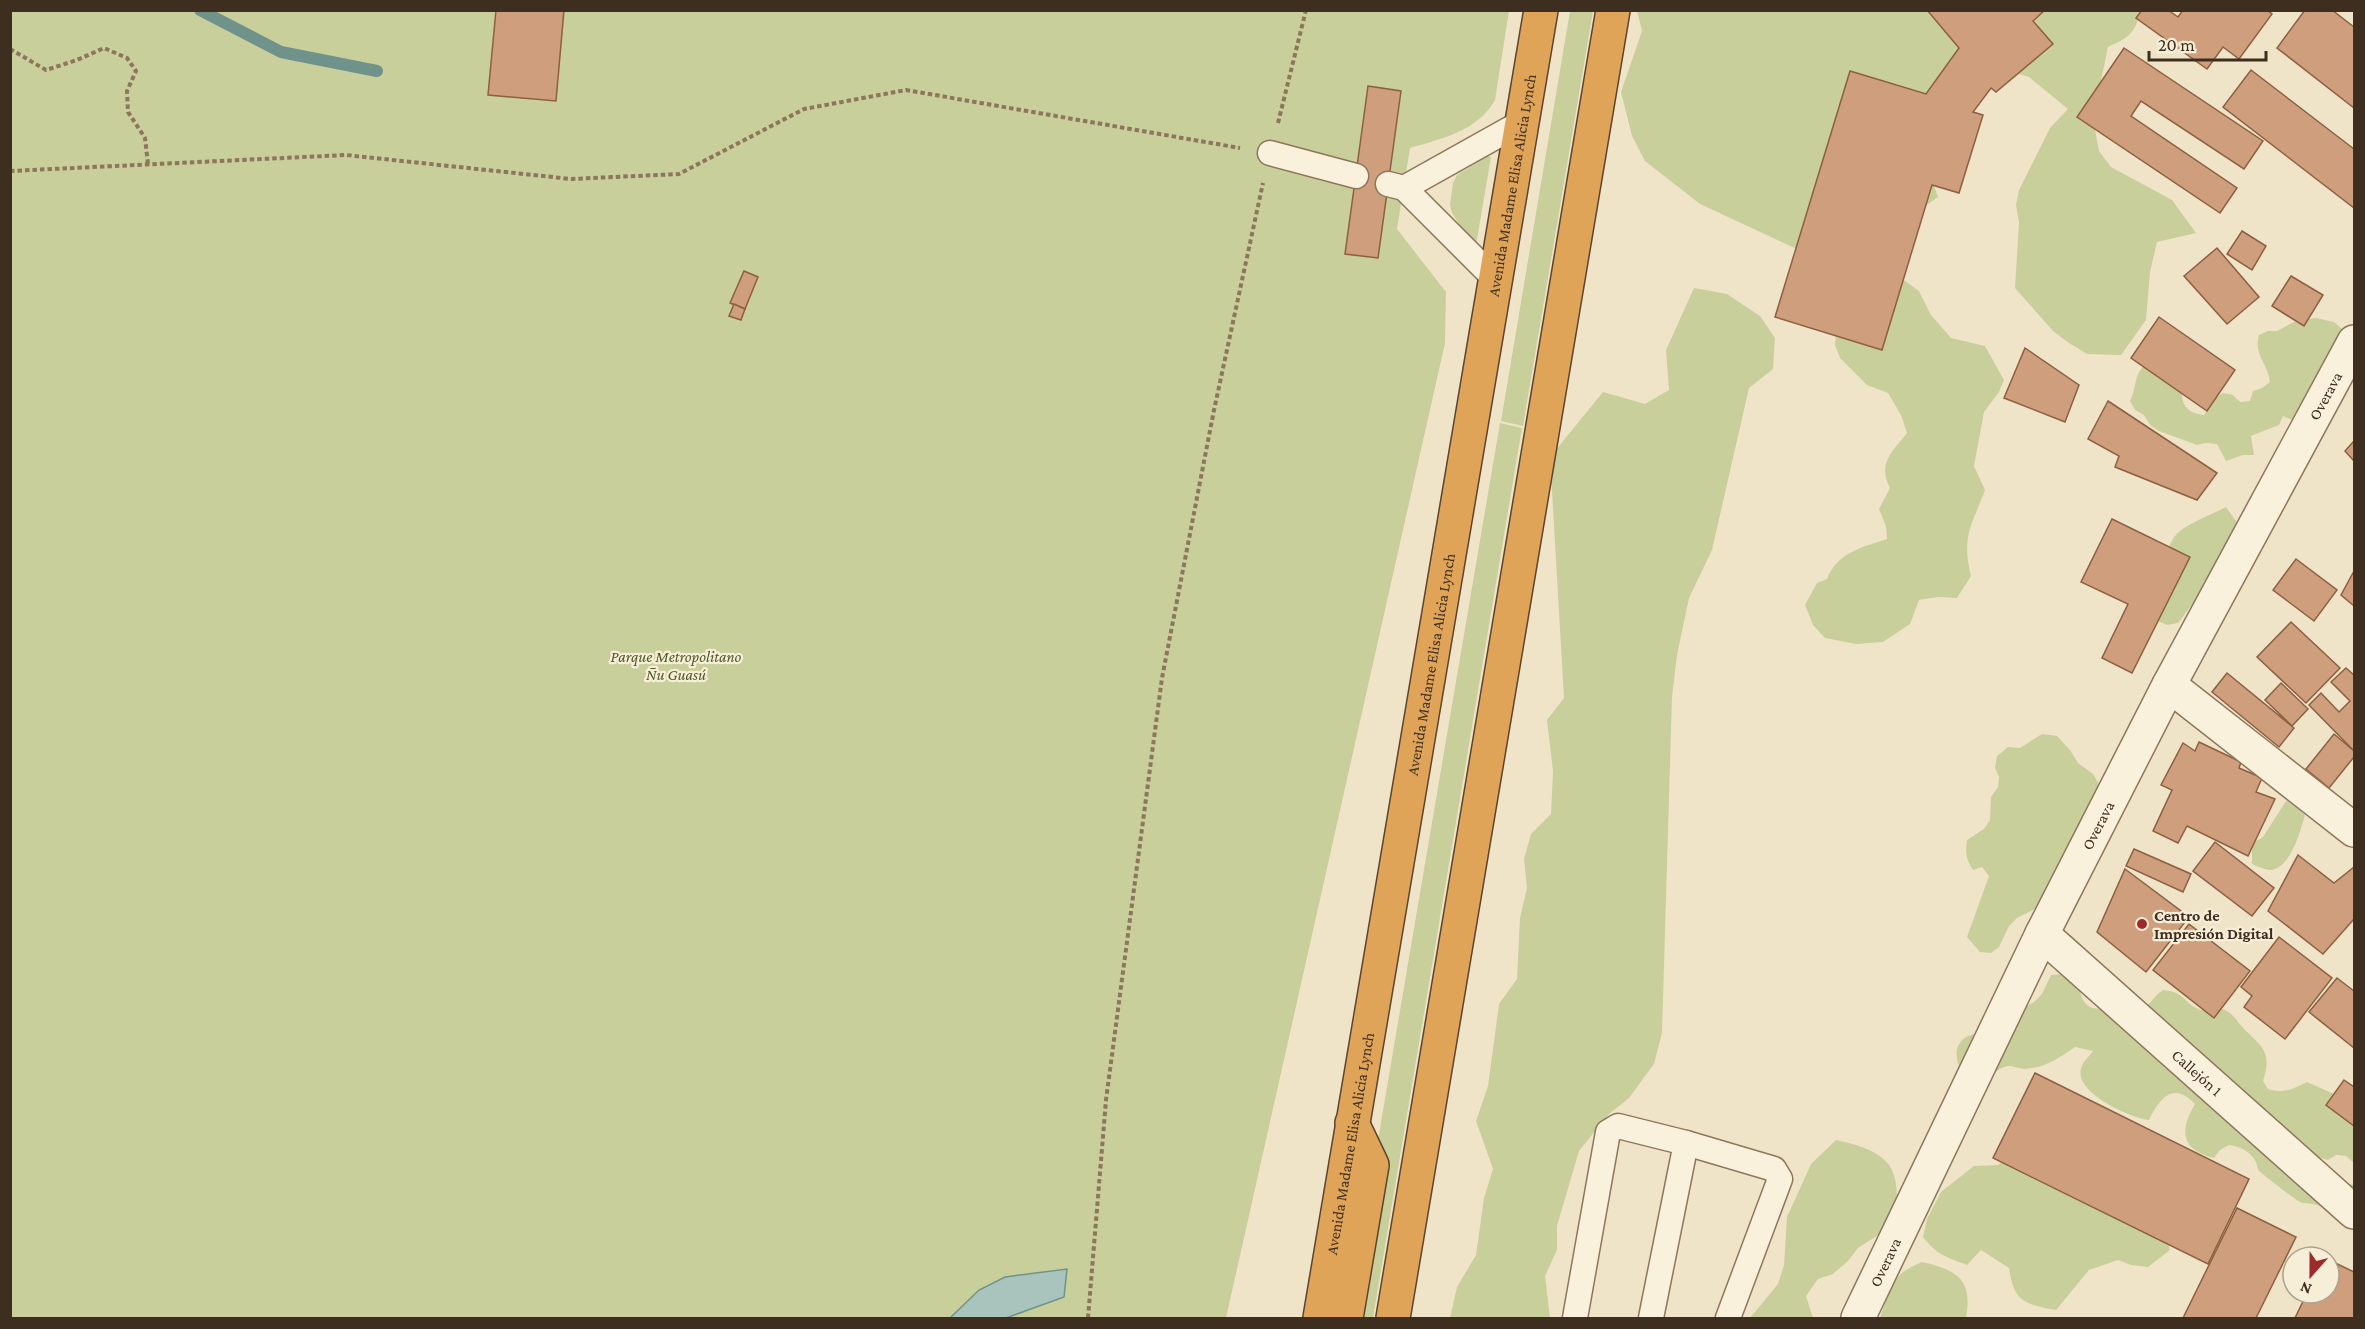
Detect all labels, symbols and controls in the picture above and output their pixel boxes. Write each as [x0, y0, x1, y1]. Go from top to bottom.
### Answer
scale bar [2149, 24, 2266, 62]
text: 20 m [2158, 35, 2195, 55]
street label: Avenida Madame Elisa Alicia Lynch [1484, 72, 1539, 298]
street label: Overava [2305, 368, 2345, 423]
street label: Avenida Madame Elisa Alicia Lynch [1403, 551, 1458, 777]
park label: Parque Metropolitano Ñu Guasú [611, 648, 742, 683]
street label: Overava [2078, 797, 2117, 852]
place label: Centro de Impresión Digital [2154, 907, 2274, 942]
marker: Centro de Impresión Digital [2135, 917, 2149, 931]
street label: Avenida Madame Elisa Alicia Lynch [1322, 1031, 1377, 1256]
street label: Callejón 1 [2169, 1046, 2226, 1099]
street label: Overava [1866, 1234, 1904, 1289]
north arrow [2281, 1245, 2341, 1305]
text: N [2298, 1279, 2314, 1298]

